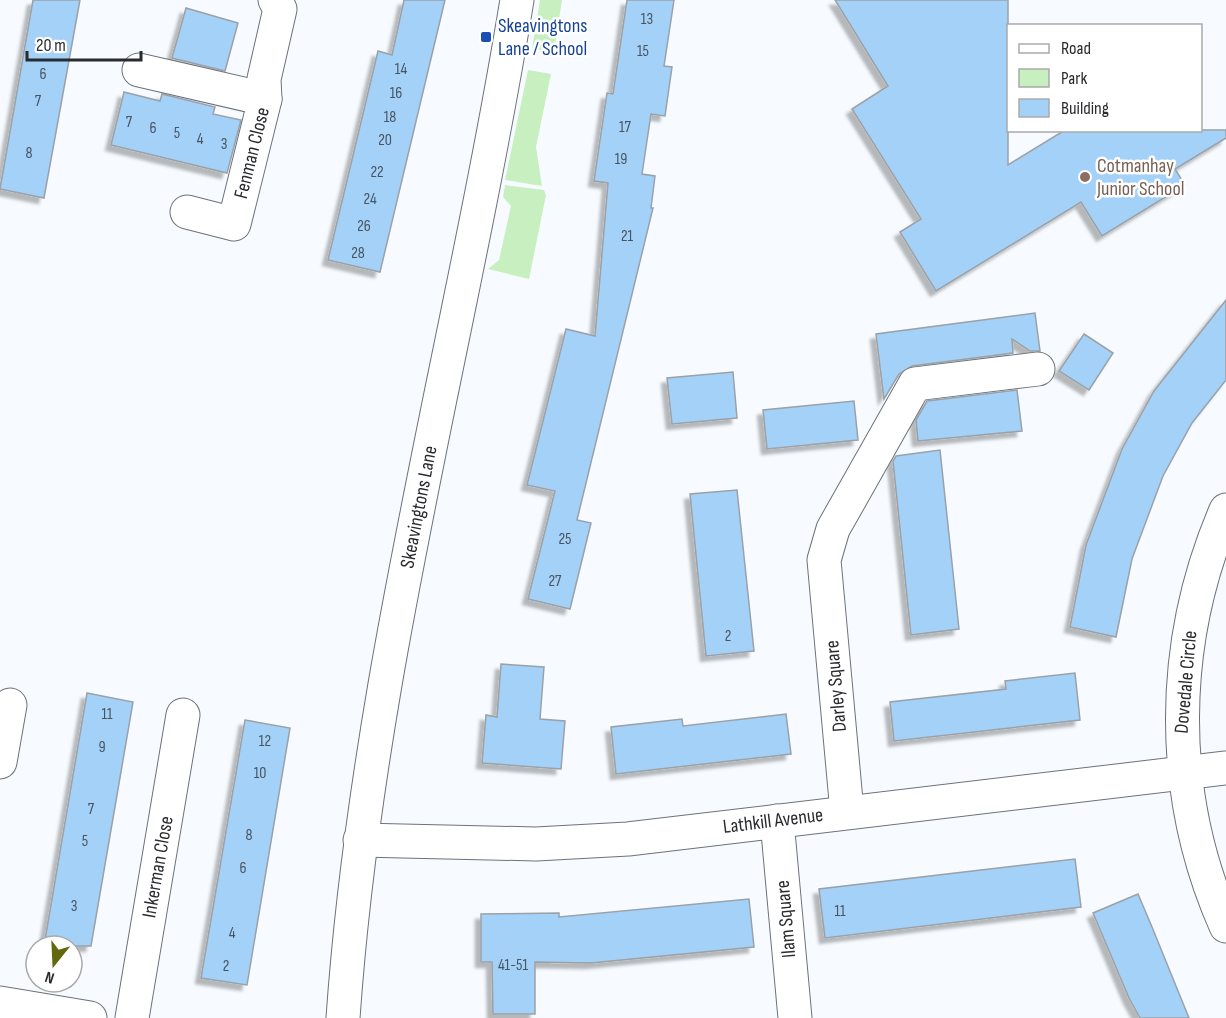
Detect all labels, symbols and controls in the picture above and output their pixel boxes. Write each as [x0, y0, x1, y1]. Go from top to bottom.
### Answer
house number: 13 [641, 10, 653, 29]
place label: Skeavingtons Lane / School [498, 14, 587, 61]
scale bar [27, 24, 141, 62]
legend [1007, 24, 1202, 132]
marker: Skeavingtons Lane / School [479, 30, 493, 44]
text: 20 m [36, 35, 66, 56]
text: Road [1061, 38, 1091, 59]
house number: 15 [637, 42, 649, 61]
house number: 14 [395, 60, 407, 79]
house number: 6 [39, 65, 47, 84]
text: Park [1061, 68, 1087, 89]
house number: 16 [390, 84, 402, 103]
house number: 7 [35, 92, 42, 111]
text: Building [1061, 98, 1109, 119]
street label: Fenman Close [229, 105, 275, 201]
house number: 18 [384, 108, 396, 127]
house number: 7 [126, 113, 133, 132]
house number: 17 [619, 118, 632, 137]
house number: 6 [149, 119, 157, 138]
house number: 5 [174, 124, 180, 143]
house number: 4 [197, 130, 204, 149]
house number: 20 [378, 131, 392, 150]
house number: 3 [221, 135, 227, 154]
house number: 8 [25, 144, 33, 163]
house number: 19 [615, 150, 627, 169]
place label: Cotmanhay Junior School [1096, 154, 1184, 201]
house number: 22 [370, 163, 384, 182]
marker: Cotmanhay Junior School [1078, 170, 1092, 184]
house number: 24 [363, 190, 377, 209]
house number: 26 [357, 217, 371, 236]
house number: 21 [621, 227, 634, 246]
house number: 28 [351, 244, 365, 263]
street label: Skeavingtons Lane [395, 444, 443, 570]
house number: 25 [558, 530, 572, 549]
house number: 27 [548, 572, 562, 591]
house number: 2 [725, 627, 731, 646]
street label: Dovedale Circle [1170, 630, 1202, 734]
street label: Darley Square [820, 639, 852, 733]
house number: 11 [101, 705, 113, 724]
house number: 12 [259, 732, 271, 751]
house number: 9 [98, 738, 106, 757]
house number: 10 [254, 764, 266, 783]
house number: 7 [88, 800, 95, 819]
street label: Lathkill Avenue [722, 803, 824, 839]
street label: Inkerman Close [137, 814, 179, 920]
house number: 8 [245, 826, 253, 845]
house number: 5 [82, 832, 88, 851]
house number: 6 [239, 859, 247, 878]
street label: Ilam Square [771, 879, 801, 959]
house number: 3 [71, 897, 77, 916]
house number: 11 [834, 902, 846, 921]
house number: 4 [229, 924, 236, 943]
north arrow [24, 934, 84, 994]
house number: 41-51 [498, 956, 529, 975]
house number: 2 [223, 957, 229, 976]
text: N [43, 966, 57, 987]

